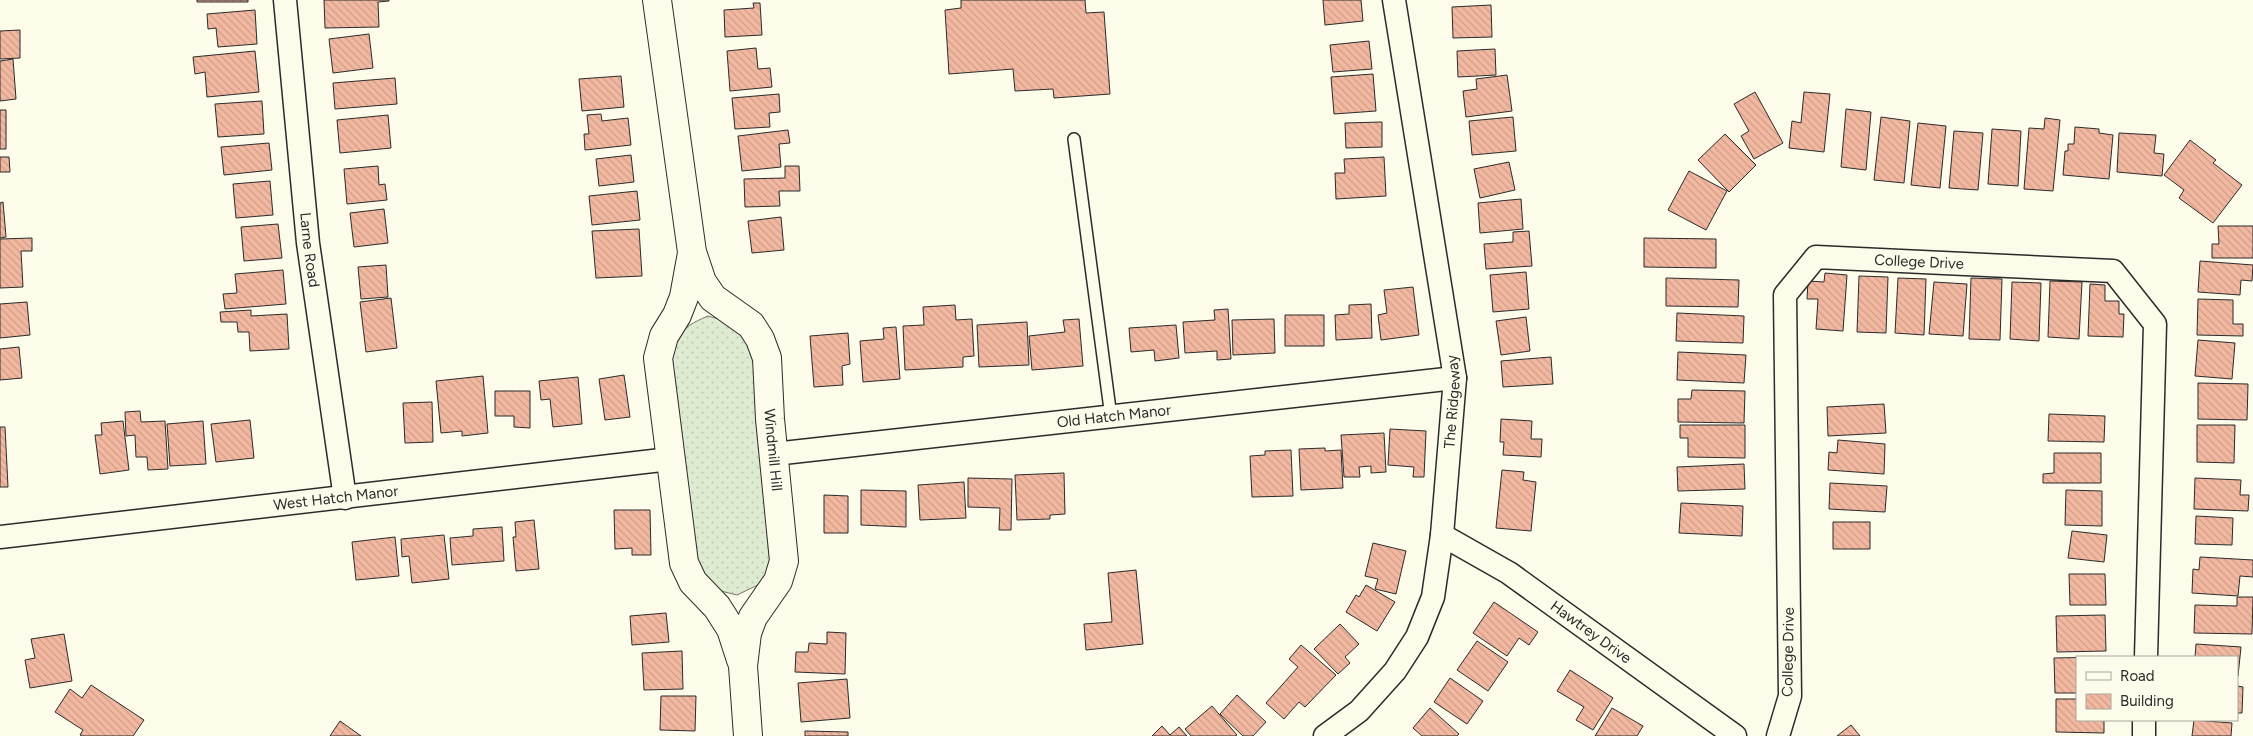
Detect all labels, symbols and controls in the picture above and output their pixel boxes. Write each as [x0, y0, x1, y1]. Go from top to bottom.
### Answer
street label: Larne Road [296, 212, 323, 288]
street label: College Drive [1874, 251, 1964, 273]
street label: The Ridgeway [1440, 353, 1464, 449]
street label: Old Hatch Manor [1056, 401, 1172, 431]
street label: Windmill Hill [760, 408, 786, 492]
street label: West Hatch Manor [272, 482, 399, 514]
street label: Hawtrey Drive [1547, 597, 1635, 667]
street label: College Drive [1778, 607, 1798, 697]
legend [2076, 656, 2238, 721]
text: Road [2120, 667, 2155, 685]
text: Building [2120, 692, 2174, 710]

